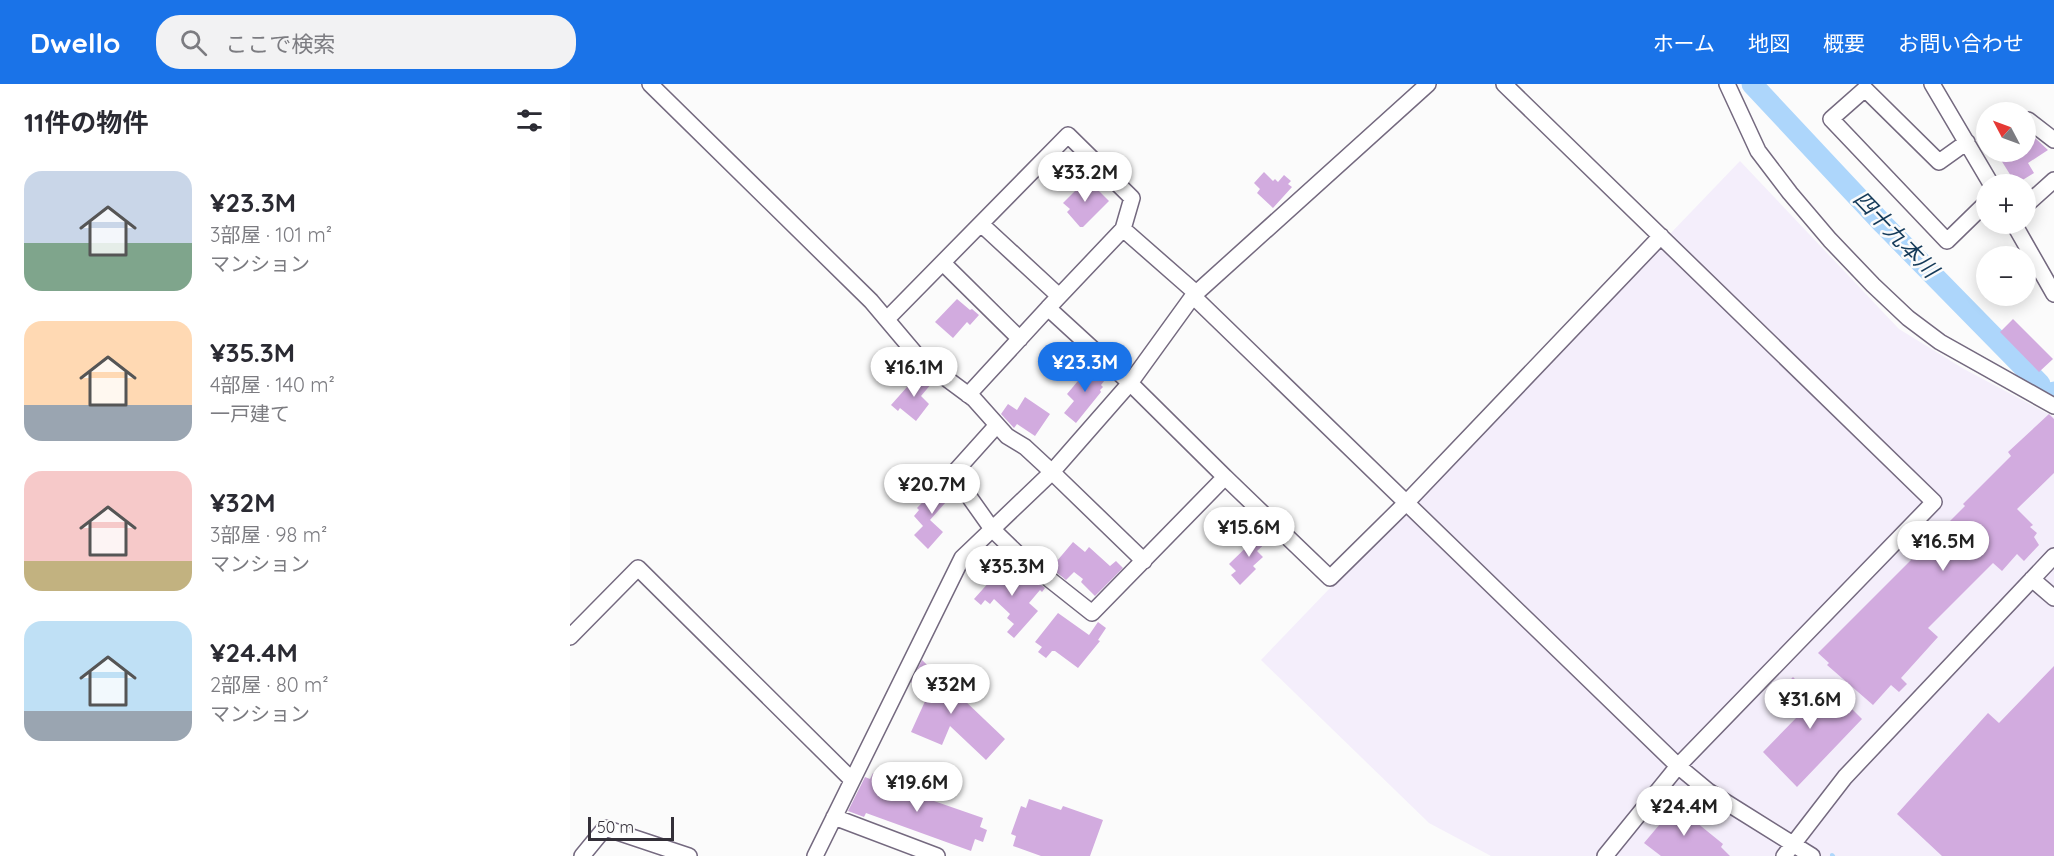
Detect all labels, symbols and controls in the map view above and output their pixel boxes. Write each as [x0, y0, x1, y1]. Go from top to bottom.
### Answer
search box [156, 15, 576, 69]
text: Dwello [30, 25, 120, 60]
icon: search [177, 26, 210, 59]
text: ここで検索 [225, 30, 335, 58]
text: ホーム [1653, 30, 1715, 56]
text: 地図 [1748, 30, 1790, 56]
text: 概要 [1823, 30, 1865, 56]
text: お問い合わせ [1898, 30, 2024, 56]
north arrow [1976, 102, 2036, 162]
map controls [1976, 102, 2036, 306]
icon: filters [513, 104, 546, 137]
text: 11件の物件 [24, 106, 148, 139]
pin: ¥33.2M [1036, 152, 1134, 203]
text: ¥33.2M [1052, 159, 1118, 184]
button: + [1976, 174, 2036, 234]
water label: 四十九本川 [1848, 185, 1946, 285]
text: ¥23.3M [210, 186, 296, 219]
icon: home [72, 195, 144, 267]
text: 3部屋 · 101 m² [210, 222, 332, 247]
button: − [1976, 246, 2036, 306]
text: マンション [210, 251, 310, 276]
text: ¥35.3M [210, 336, 295, 369]
pin: ¥23.3M [1036, 342, 1134, 393]
icon: home [72, 345, 144, 417]
pin: ¥16.1M [865, 347, 963, 398]
text: ¥23.3M [1052, 349, 1118, 374]
text: ¥16.1M [885, 354, 943, 379]
text: 4部屋 · 140 m² [210, 372, 335, 397]
text: 一戸建て [210, 401, 290, 426]
pin: ¥20.7M [883, 464, 981, 515]
text: ¥20.7M [898, 471, 966, 496]
text: ¥32M [210, 486, 276, 519]
icon: home [72, 495, 144, 567]
pin: ¥15.6M [1200, 507, 1298, 558]
text: ¥15.6M [1218, 514, 1280, 539]
pin: ¥16.5M [1894, 521, 1992, 572]
text: 3部屋 · 98 m² [210, 522, 327, 547]
text: ¥16.5M [1911, 528, 1975, 553]
pin: ¥35.3M [963, 546, 1061, 597]
text: マンション [210, 551, 310, 576]
text: ¥35.3M [979, 553, 1045, 578]
text: ¥24.4M [210, 636, 298, 669]
icon: home [72, 645, 144, 717]
pin: ¥32M [915, 664, 987, 715]
text: ¥32M [926, 671, 976, 696]
text: 2部屋 · 80 m² [210, 672, 329, 697]
pin: ¥31.6M [1761, 679, 1859, 730]
text: ¥31.6M [1779, 686, 1841, 711]
text: マンション [210, 701, 310, 726]
pin: ¥19.6M [868, 762, 966, 813]
text: ¥19.6M [886, 769, 948, 794]
pin: ¥24.4M [1635, 786, 1733, 837]
text: ¥24.4M [1650, 793, 1718, 818]
scale bar [588, 814, 674, 842]
text: 50 m [597, 817, 634, 837]

